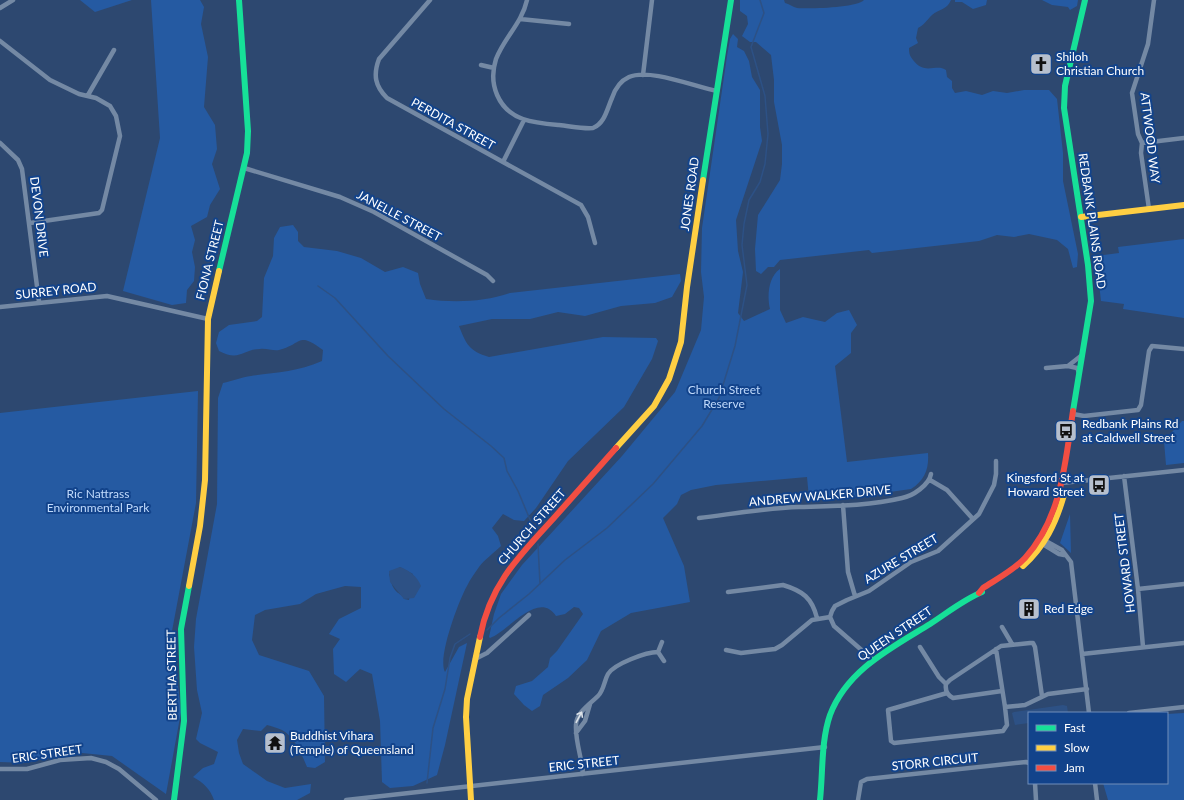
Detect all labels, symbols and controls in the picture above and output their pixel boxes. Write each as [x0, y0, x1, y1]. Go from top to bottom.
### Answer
place label: Shiloh Christian Church [1056, 49, 1144, 78]
church icon: Shiloh Christian Church [1028, 51, 1054, 77]
street label: ATTWOOD WAY [1137, 92, 1164, 185]
street label: PERDITA STREET [409, 94, 498, 153]
street label: REDBANK PLAINS ROAD [1076, 152, 1109, 290]
street label: JONES ROAD [677, 156, 702, 232]
street label: DEVON DRIVE [27, 176, 52, 258]
street label: JANELLE STREET [354, 187, 444, 244]
street label: FIONA STREET [192, 218, 227, 301]
street label: SURREY ROAD [15, 279, 97, 302]
park label: Church Street Reserve [688, 382, 761, 411]
place label: Redbank Plains Rd at Caldwell Street [1082, 416, 1178, 445]
bus stop icon: Redbank Plains Rd at Caldwell Street [1053, 418, 1079, 444]
place label: Kingsford St at Howard Street [1006, 470, 1085, 499]
bus stop icon: Kingsford St at Howard Street [1086, 472, 1112, 498]
street label: ANDREW WALKER DRIVE [748, 482, 892, 509]
park label: Ric Nattrass Environmental Park [47, 486, 150, 515]
street label: CHURCH STREET [495, 486, 569, 568]
street label: HOWARD STREET [1111, 512, 1138, 614]
street label: AZURE STREET [861, 531, 941, 587]
building icon: Red Edge [1016, 596, 1042, 622]
place label: Red Edge [1044, 601, 1093, 616]
street label: QUEEN STREET [855, 603, 935, 664]
street label: BERTHA STREET [163, 629, 180, 721]
one-way arrow [576, 711, 583, 723]
legend [1028, 712, 1168, 784]
text: Fast [1064, 720, 1086, 735]
place label: Buddhist Vihara (Temple) of Queensland [290, 728, 414, 757]
temple icon: Buddhist Vihara (Temple) of Queensland [262, 730, 288, 756]
text: Slow [1064, 740, 1090, 755]
street label: ERIC STREET [11, 741, 83, 766]
street label: STORR CIRCUIT [891, 749, 979, 774]
street label: ERIC STREET [548, 752, 620, 775]
text: Jam [1064, 760, 1085, 775]

